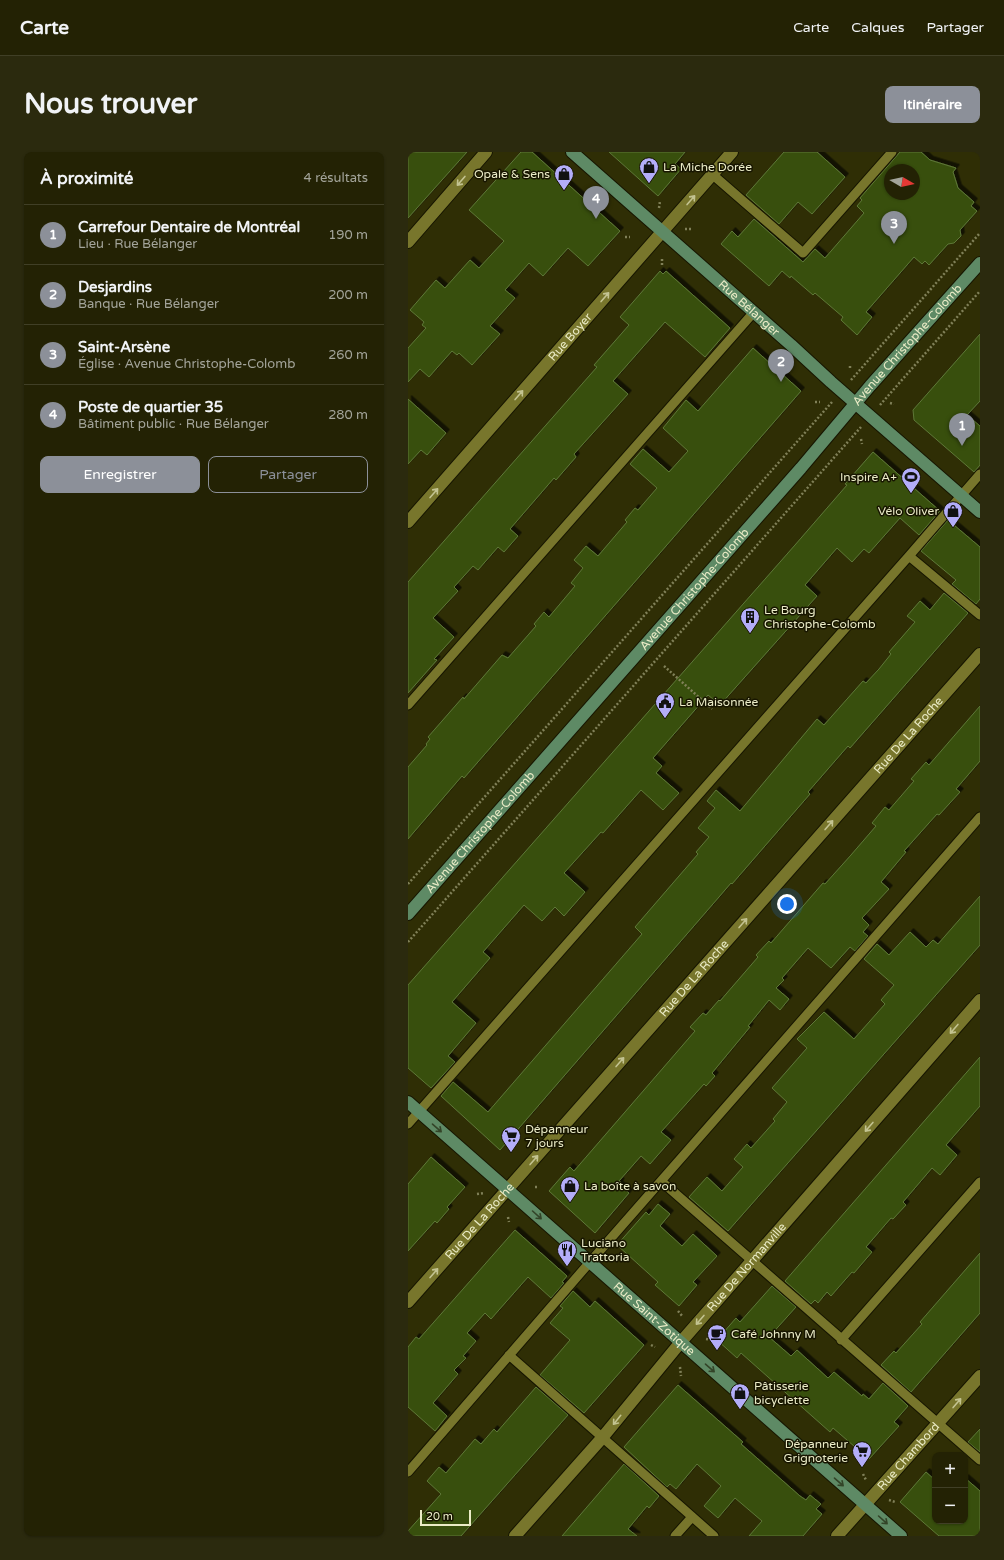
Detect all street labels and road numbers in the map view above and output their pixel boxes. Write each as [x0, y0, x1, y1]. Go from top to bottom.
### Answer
street label: Rue Bélanger [716, 277, 783, 339]
street label: Avenue Christophe-Colomb [849, 281, 965, 409]
street label: Rue Boyer [545, 310, 595, 364]
street label: Avenue Christophe-Colomb [637, 525, 752, 653]
street label: Rue De La Roche [871, 694, 946, 776]
street label: Avenue Christophe-Colomb [423, 768, 537, 896]
street label: Rue De La Roche [656, 937, 732, 1019]
street label: Rue De La Roche [442, 1180, 517, 1262]
street label: Rue De Normanville [704, 1220, 789, 1314]
street label: Rue Saint-Zotique [611, 1279, 698, 1358]
street label: Rue Chambord [874, 1419, 942, 1493]

